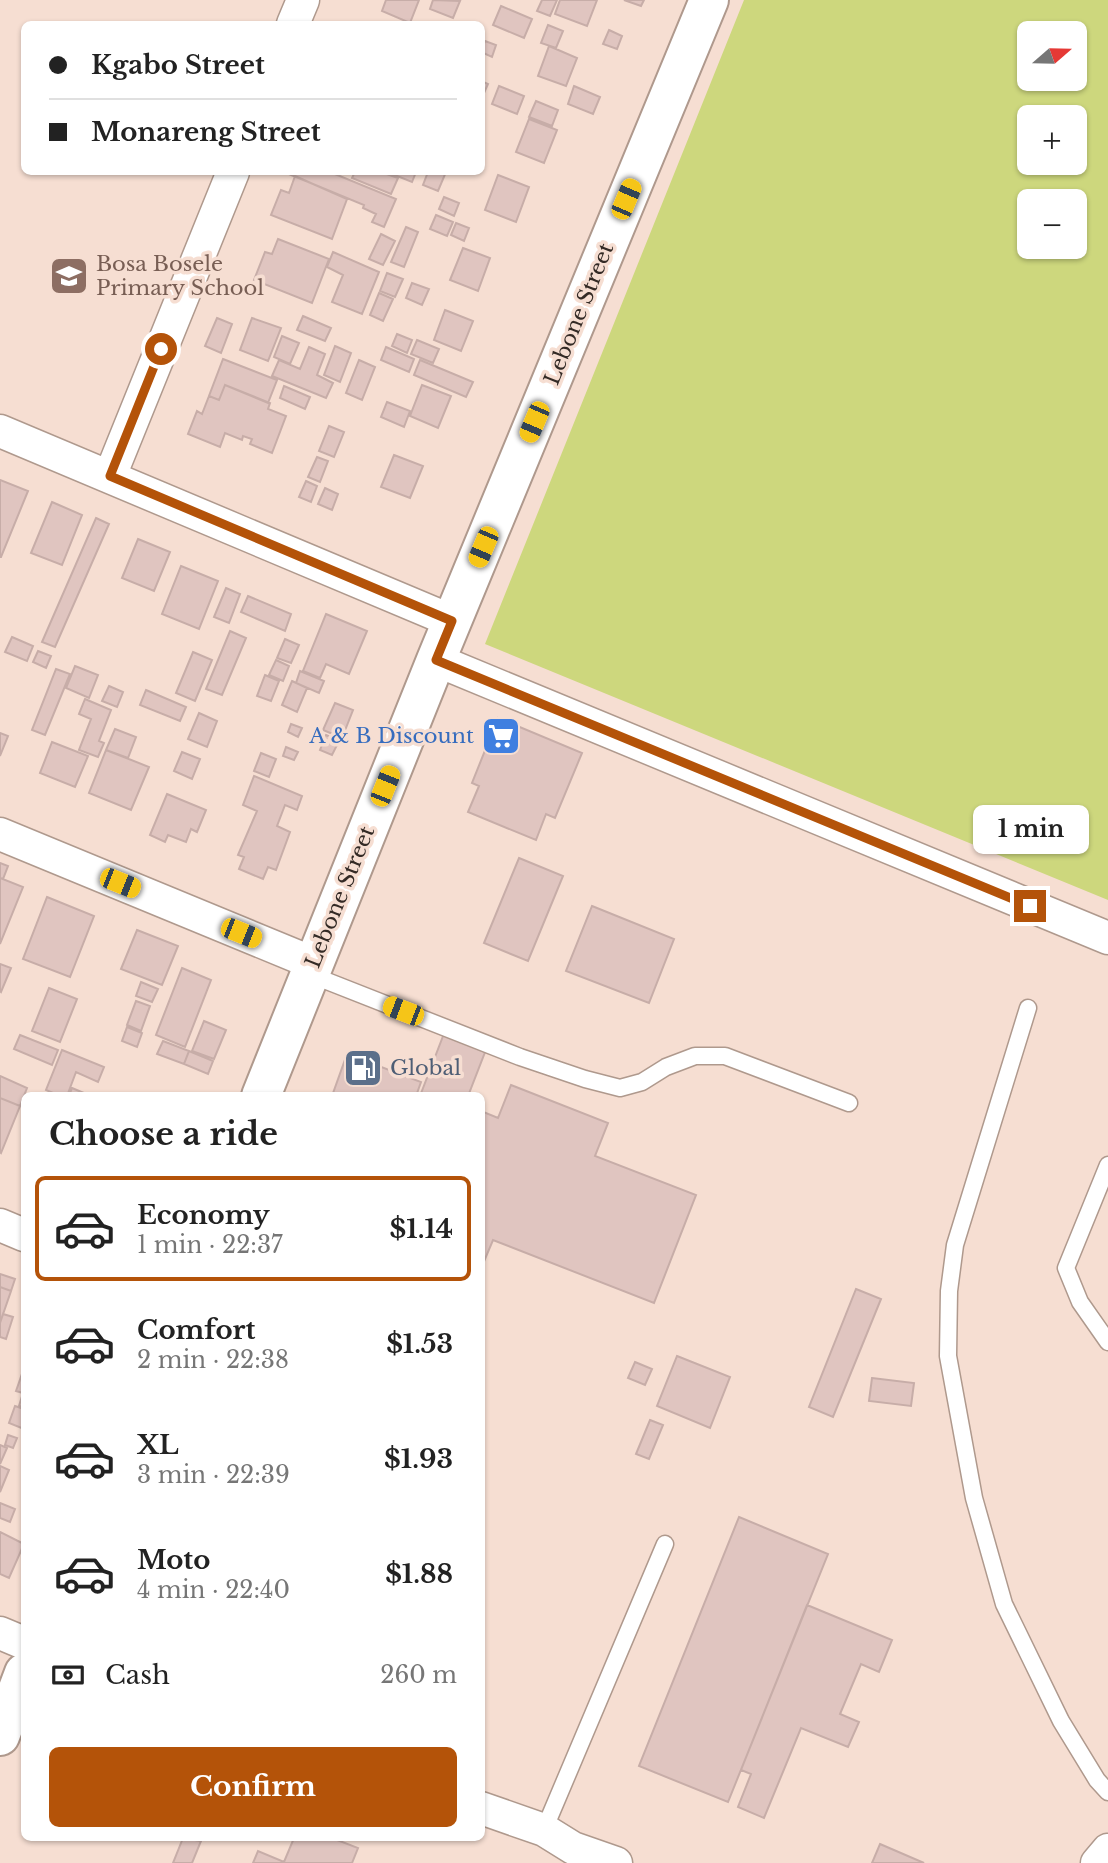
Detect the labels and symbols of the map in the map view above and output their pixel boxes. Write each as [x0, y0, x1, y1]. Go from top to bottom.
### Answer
north arrow [1017, 21, 1087, 91]
car [609, 176, 644, 222]
street label: Lebone Street [539, 239, 619, 389]
place label: Bosa Bosele Primary School [96, 251, 264, 301]
school or university icon: Bosa Bosele Primary School [48, 255, 90, 297]
route start [145, 333, 177, 365]
car [517, 399, 552, 445]
car [466, 524, 501, 570]
supermarket icon: A & B Discount [480, 715, 522, 757]
place label: A & B Discount [308, 723, 474, 749]
car [368, 763, 403, 809]
callout: 1 min [972, 804, 1088, 853]
street label: Lebone Street [300, 822, 380, 972]
car [97, 865, 144, 901]
route end [1014, 890, 1046, 922]
car [218, 915, 265, 951]
car [380, 994, 427, 1028]
fuel station icon: Global [342, 1047, 384, 1089]
place label: Global [390, 1055, 461, 1081]

